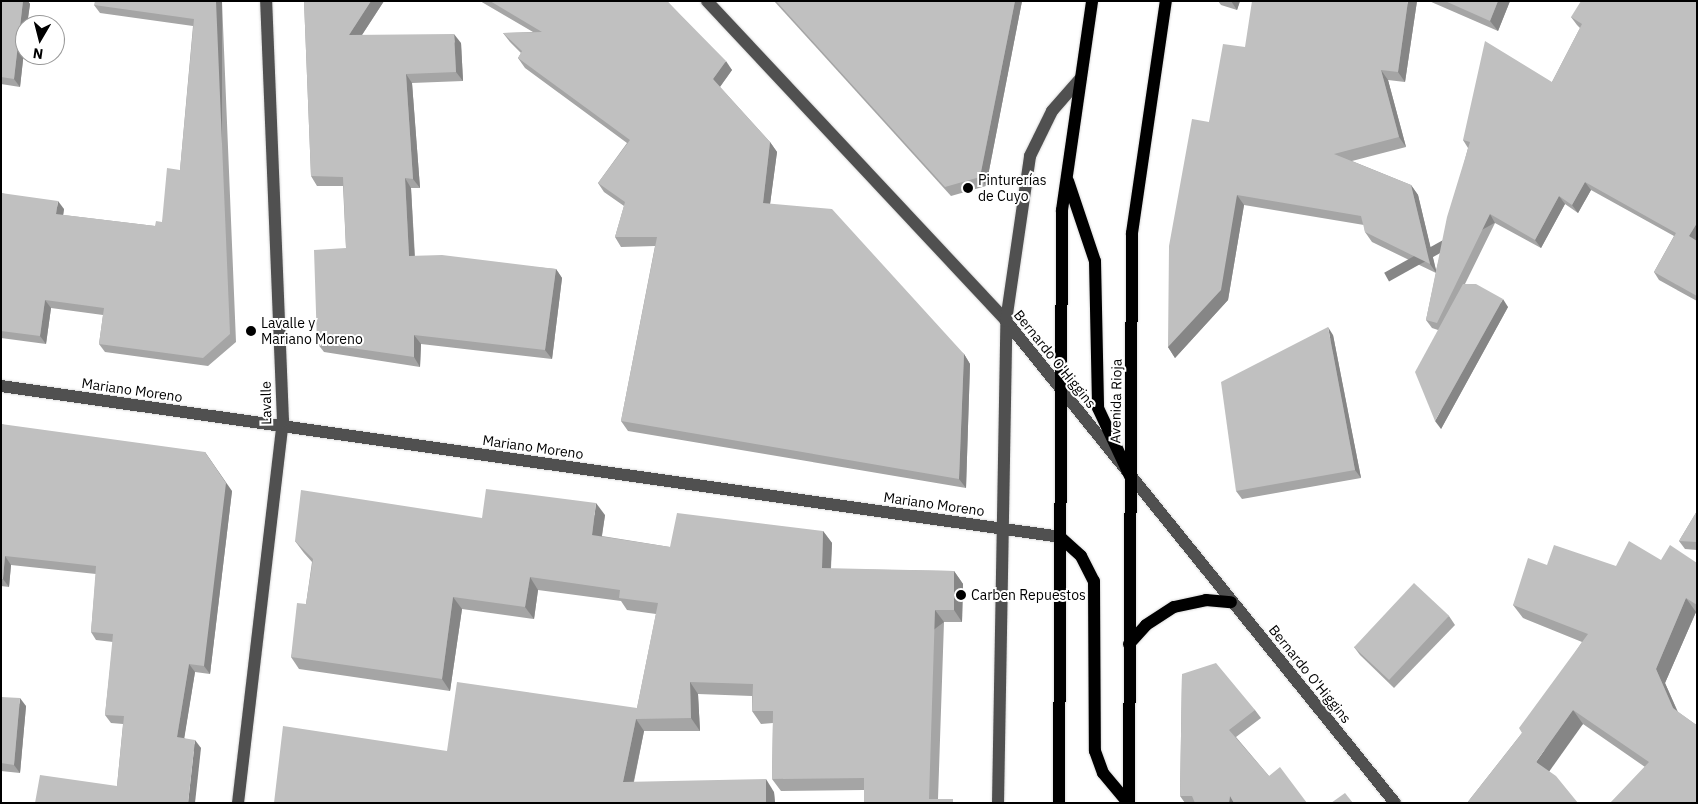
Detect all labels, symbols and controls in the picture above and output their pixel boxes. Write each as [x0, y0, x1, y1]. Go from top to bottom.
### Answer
north arrow [15, 15, 65, 65]
text: N [32, 44, 44, 63]
place label: Pinturerías de Cuyo [978, 172, 1046, 204]
marker: Pinturerías de Cuyo [962, 182, 974, 194]
street label: Bernardo O'Higgins [1010, 307, 1100, 411]
place label: Lavalle y Mariano Moreno [261, 315, 363, 348]
marker: Lavalle y Mariano Moreno [245, 325, 257, 337]
street label: Avenida Rioja [1107, 358, 1125, 444]
street label: Mariano Moreno [80, 375, 184, 405]
street label: Lavalle [257, 381, 275, 425]
street label: Mariano Moreno [481, 432, 585, 462]
street label: Mariano Moreno [882, 489, 986, 519]
place label: Carben Repuestos [971, 587, 1086, 603]
marker: Carben Repuestos [955, 589, 967, 601]
street label: Bernardo O'Higgins [1265, 622, 1355, 726]

